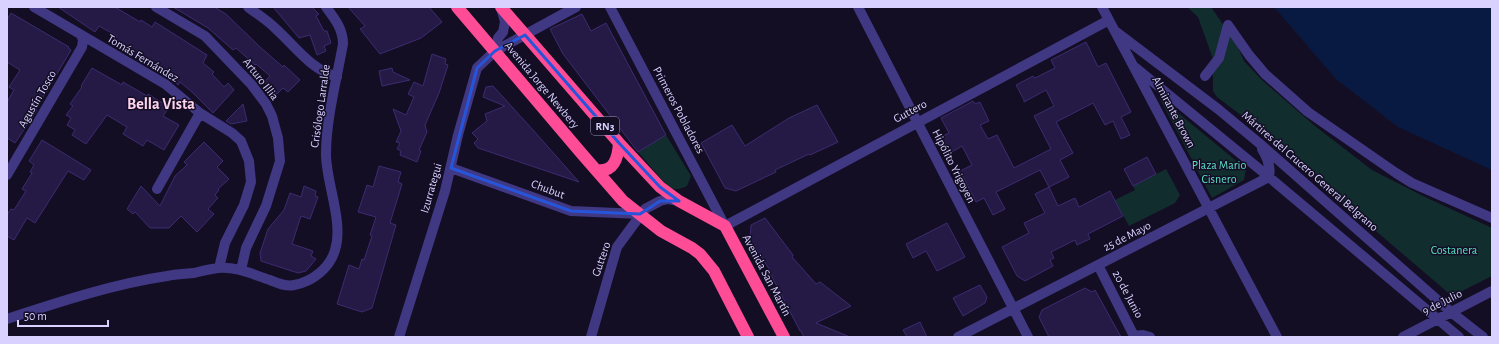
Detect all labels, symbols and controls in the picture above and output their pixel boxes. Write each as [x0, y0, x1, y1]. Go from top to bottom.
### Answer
street label: Tomás Fernández [105, 32, 181, 84]
street label: Avenida Jorge Newbery [502, 39, 582, 131]
street label: Arturo Illia [241, 56, 281, 103]
street label: Crisólogo Larralde [308, 64, 332, 148]
street label: Primeros Pobladores [651, 65, 707, 155]
street label: Agustín Tosco [16, 68, 58, 130]
street label: Almirante Brown [1150, 74, 1198, 150]
district label: Bella Vista [127, 96, 195, 112]
street label: Guttero [891, 97, 929, 125]
street label: Mártires del Crucero General Belgrano [1240, 109, 1380, 233]
road number: RN3 [591, 117, 619, 135]
street label: Hipólito Yrigoyen [929, 127, 978, 205]
park label: Plaza Mario Cisnero [1192, 159, 1246, 185]
street label: Izurrategui [418, 162, 444, 214]
street label: Chubut [530, 177, 567, 201]
street label: 25 de Mayo [1101, 219, 1153, 254]
street label: Avenida San Martín [740, 232, 794, 318]
street label: Guttero [589, 240, 613, 278]
park label: Costanera [1431, 244, 1478, 256]
street label: 20 de Junio [1110, 268, 1146, 320]
street label: 9 de Julio [1420, 287, 1464, 317]
scale bar [18, 302, 108, 328]
text: 50 m [24, 310, 47, 322]

